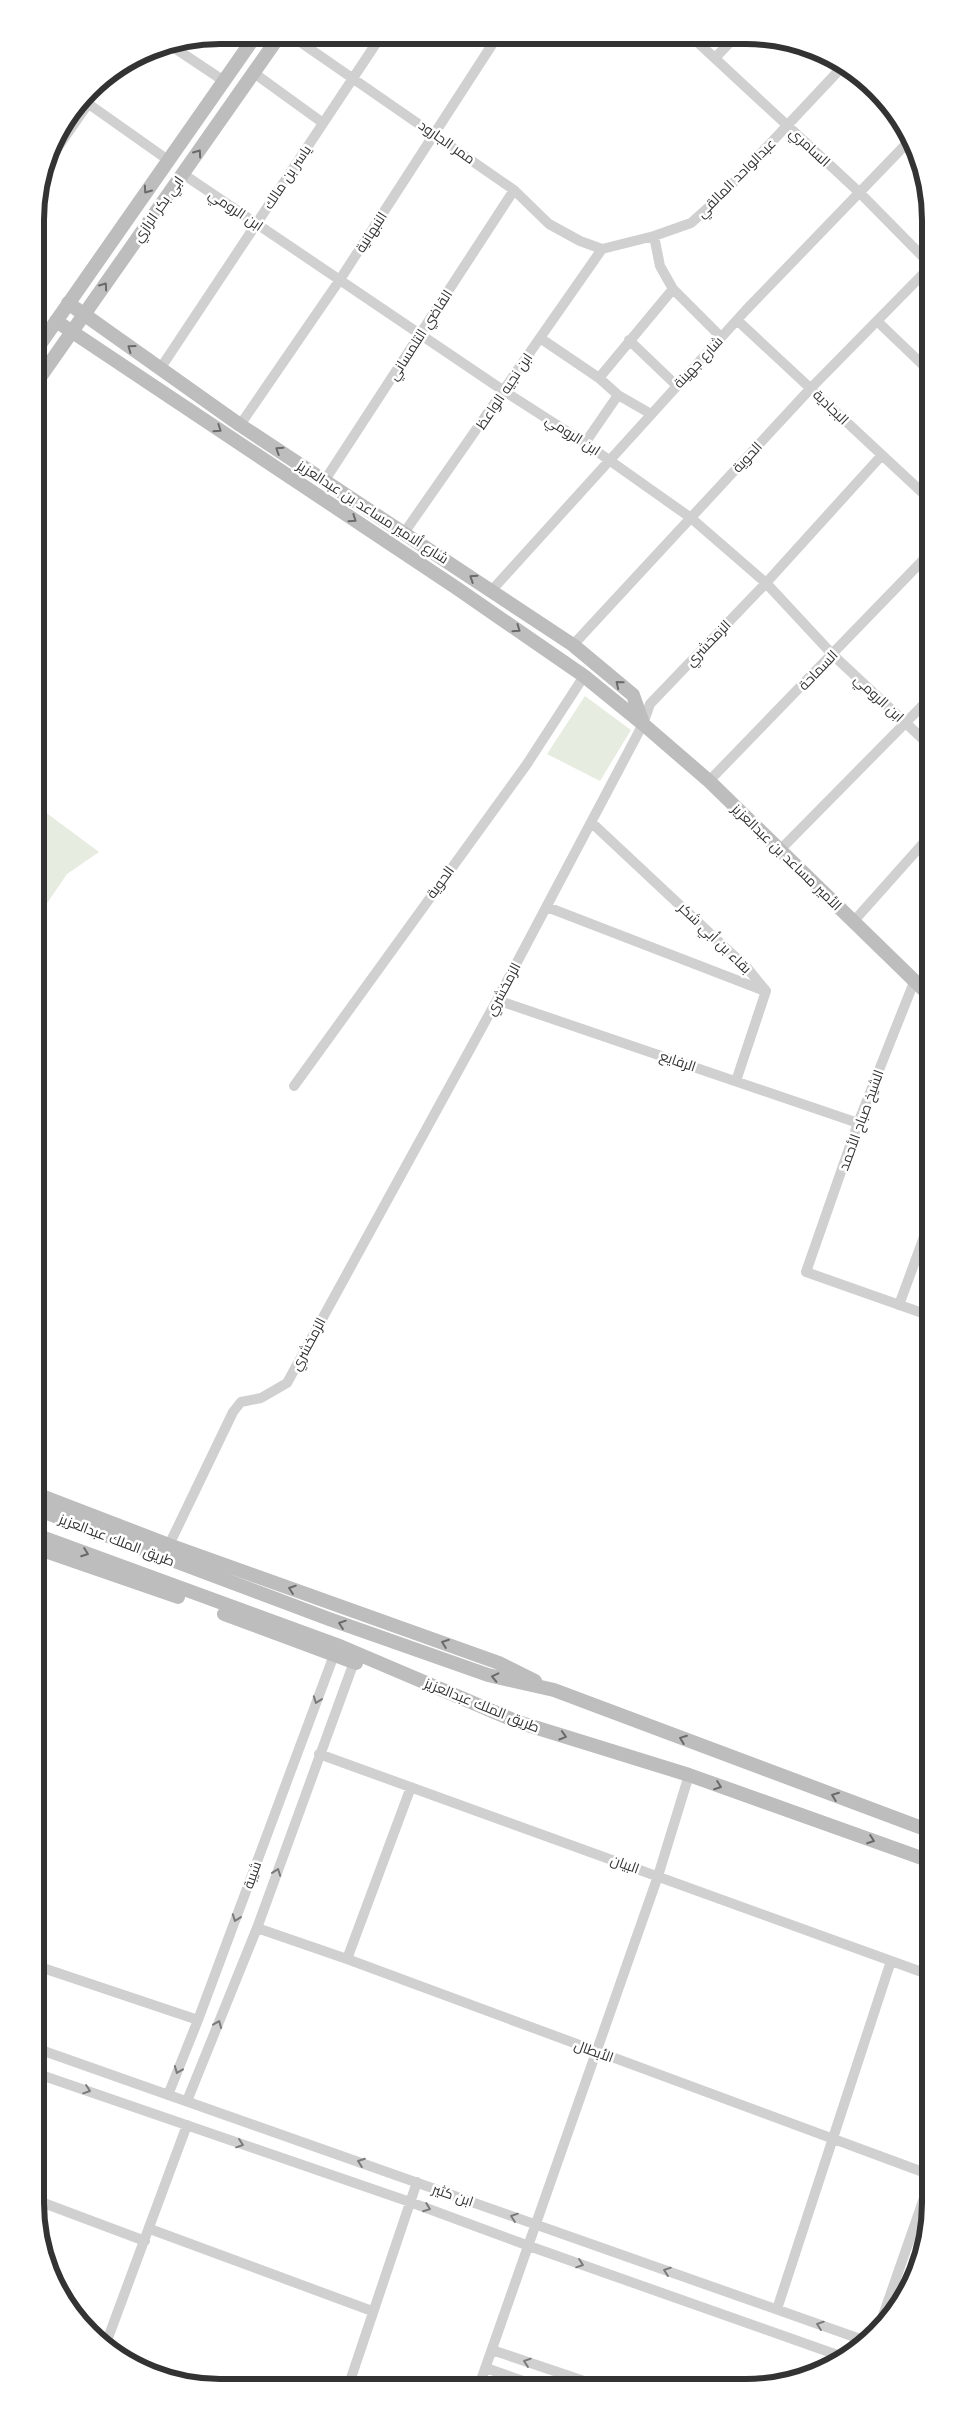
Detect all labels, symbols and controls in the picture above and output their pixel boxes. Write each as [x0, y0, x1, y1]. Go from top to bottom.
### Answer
street label: ممر الجارود [416, 116, 479, 167]
street label: السامري [784, 124, 834, 173]
street label: عبدالواحد المالقي [693, 135, 782, 224]
street label: ياسر بن مالك [259, 141, 314, 212]
one-way arrow [192, 149, 201, 159]
street label: ابي بكر الرازي [129, 172, 190, 247]
one-way arrow [144, 184, 153, 194]
street label: ابن الرومي [204, 185, 267, 237]
street label: النبهانية [351, 208, 390, 255]
one-way arrow [98, 282, 107, 292]
street label: القاضي التلمساني [384, 286, 459, 385]
street label: شارع جهينة [669, 332, 727, 392]
one-way arrow [127, 345, 137, 354]
street label: ابن نجيه الواعظ [472, 349, 535, 432]
street label: البجادية [810, 386, 853, 428]
street label: ابن الرومي [540, 411, 604, 462]
one-way arrow [212, 423, 221, 432]
street label: الحوية [728, 438, 765, 476]
one-way arrow [276, 447, 285, 456]
street label: شارع ألامير مساعد بن عبدالعزيز [293, 456, 452, 568]
one-way arrow [347, 513, 357, 522]
one-way arrow [470, 575, 479, 585]
street label: الزمخشري [681, 616, 737, 672]
one-way arrow [511, 623, 521, 632]
street label: السماحة [794, 646, 841, 693]
street label: ابن الرومي [848, 670, 908, 728]
one-way arrow [616, 681, 625, 689]
street label: الأمير مساعد بن عبدالعزيز [728, 799, 846, 913]
street label: الحوية [422, 862, 457, 901]
street label: بقاء بن أبي شكر [672, 898, 755, 980]
street label: الزمخشري [481, 959, 527, 1020]
street label: الرفايع [658, 1046, 698, 1076]
street label: الشيخ صباح الأحمد [834, 1067, 888, 1173]
street label: الزمخشري [286, 1314, 332, 1375]
street label: طريق الملك عبدالعزيز [56, 1509, 177, 1570]
one-way arrow [80, 1547, 89, 1557]
one-way arrow [288, 1585, 296, 1595]
one-way arrow [338, 1620, 347, 1630]
one-way arrow [441, 1639, 450, 1649]
one-way arrow [491, 1672, 500, 1683]
street label: طريق الملك عبدالعزيز [421, 1673, 542, 1736]
one-way arrow [313, 1696, 323, 1704]
one-way arrow [559, 1731, 567, 1741]
one-way arrow [679, 1735, 687, 1745]
one-way arrow [713, 1780, 722, 1790]
one-way arrow [831, 1792, 840, 1802]
one-way arrow [866, 1834, 875, 1844]
street label: البيان [608, 1851, 642, 1877]
street label: شيبة [239, 1859, 264, 1891]
one-way arrow [271, 1869, 281, 1877]
one-way arrow [232, 1914, 242, 1922]
one-way arrow [212, 2020, 223, 2029]
street label: الأبطال [572, 2036, 616, 2066]
one-way arrow [173, 2065, 184, 2074]
one-way arrow [82, 2085, 91, 2095]
one-way arrow [236, 2138, 244, 2148]
one-way arrow [357, 2158, 365, 2168]
street label: ابن كثير [429, 2179, 476, 2209]
one-way arrow [422, 2202, 431, 2212]
one-way arrow [510, 2212, 519, 2222]
one-way arrow [575, 2258, 583, 2268]
one-way arrow [663, 2266, 672, 2276]
one-way arrow [817, 2320, 825, 2330]
one-way arrow [523, 2357, 532, 2367]

